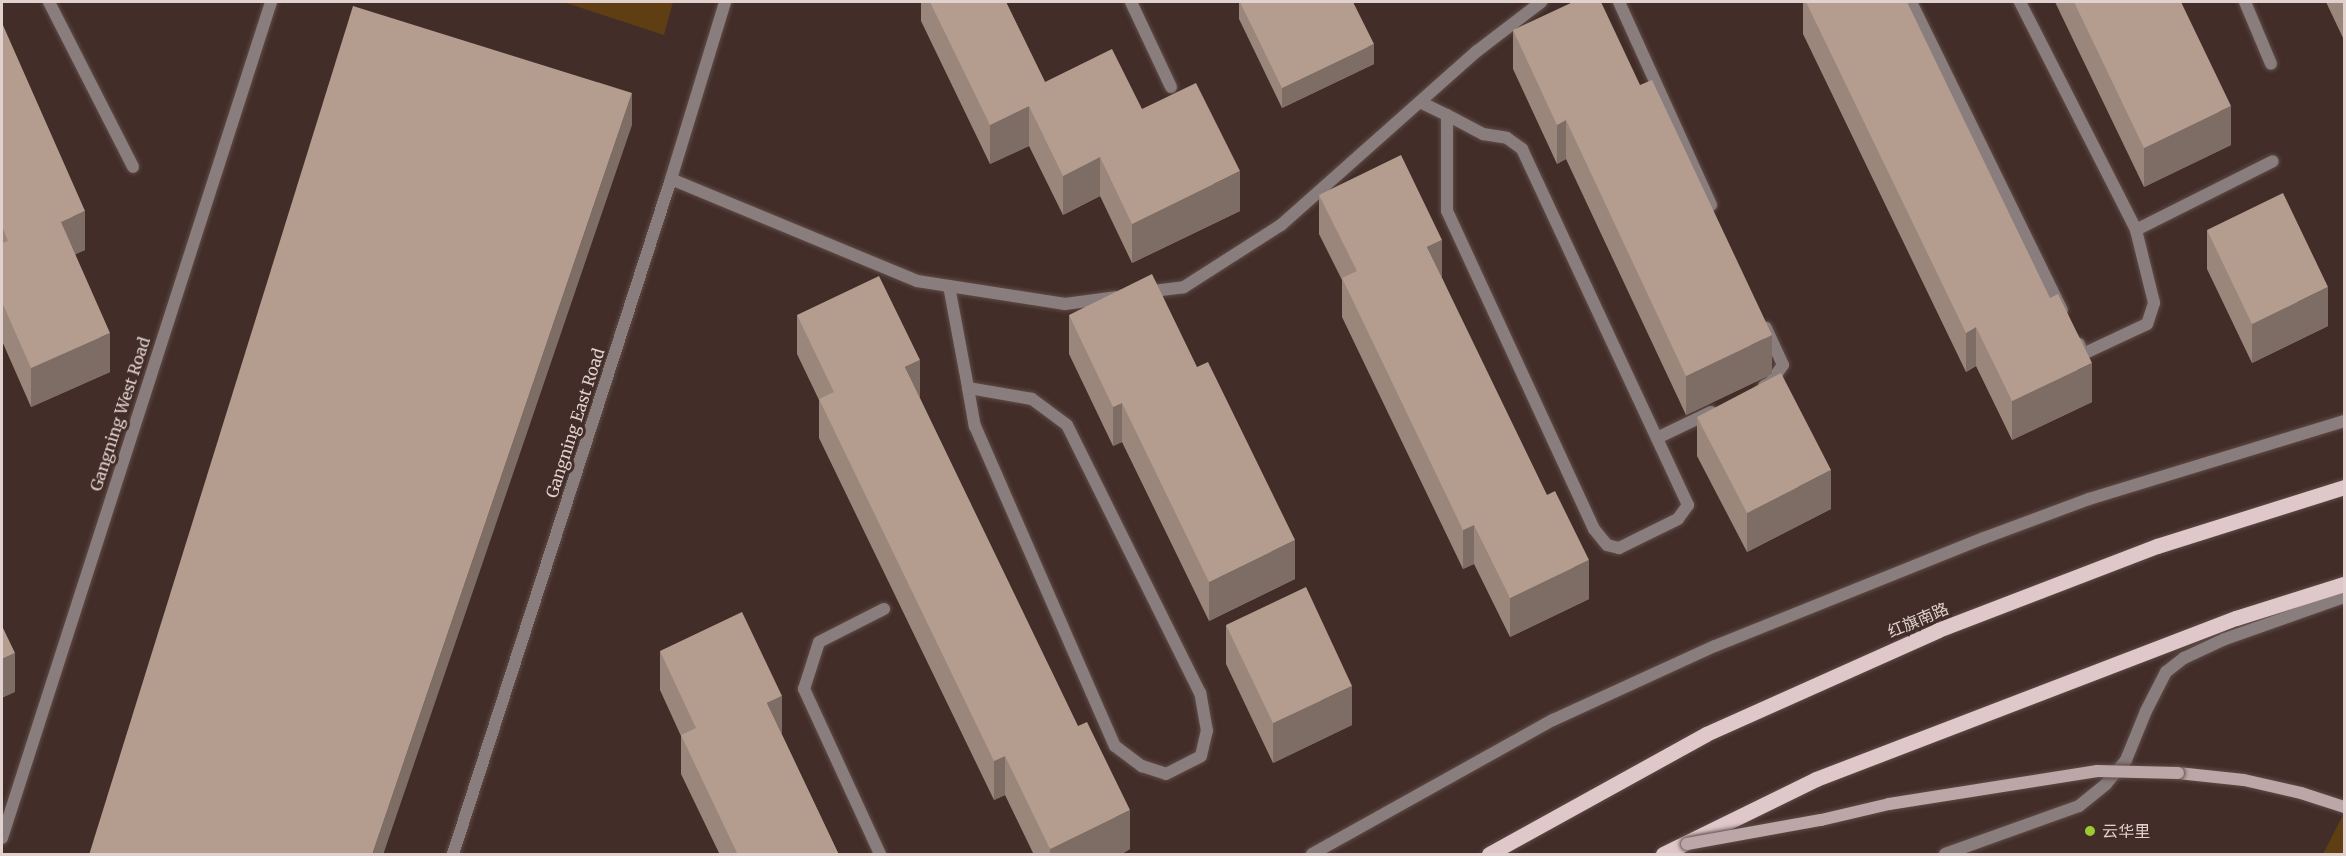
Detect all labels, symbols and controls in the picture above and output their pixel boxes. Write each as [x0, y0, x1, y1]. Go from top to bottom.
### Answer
street label: Gangning West Road [86, 335, 154, 493]
street label: Gangning East Road [542, 346, 608, 500]
street label: 红旗南路 [1885, 599, 1951, 641]
place label: 云华里 [2102, 821, 2150, 841]
marker: 云华里 [2083, 824, 2097, 838]

